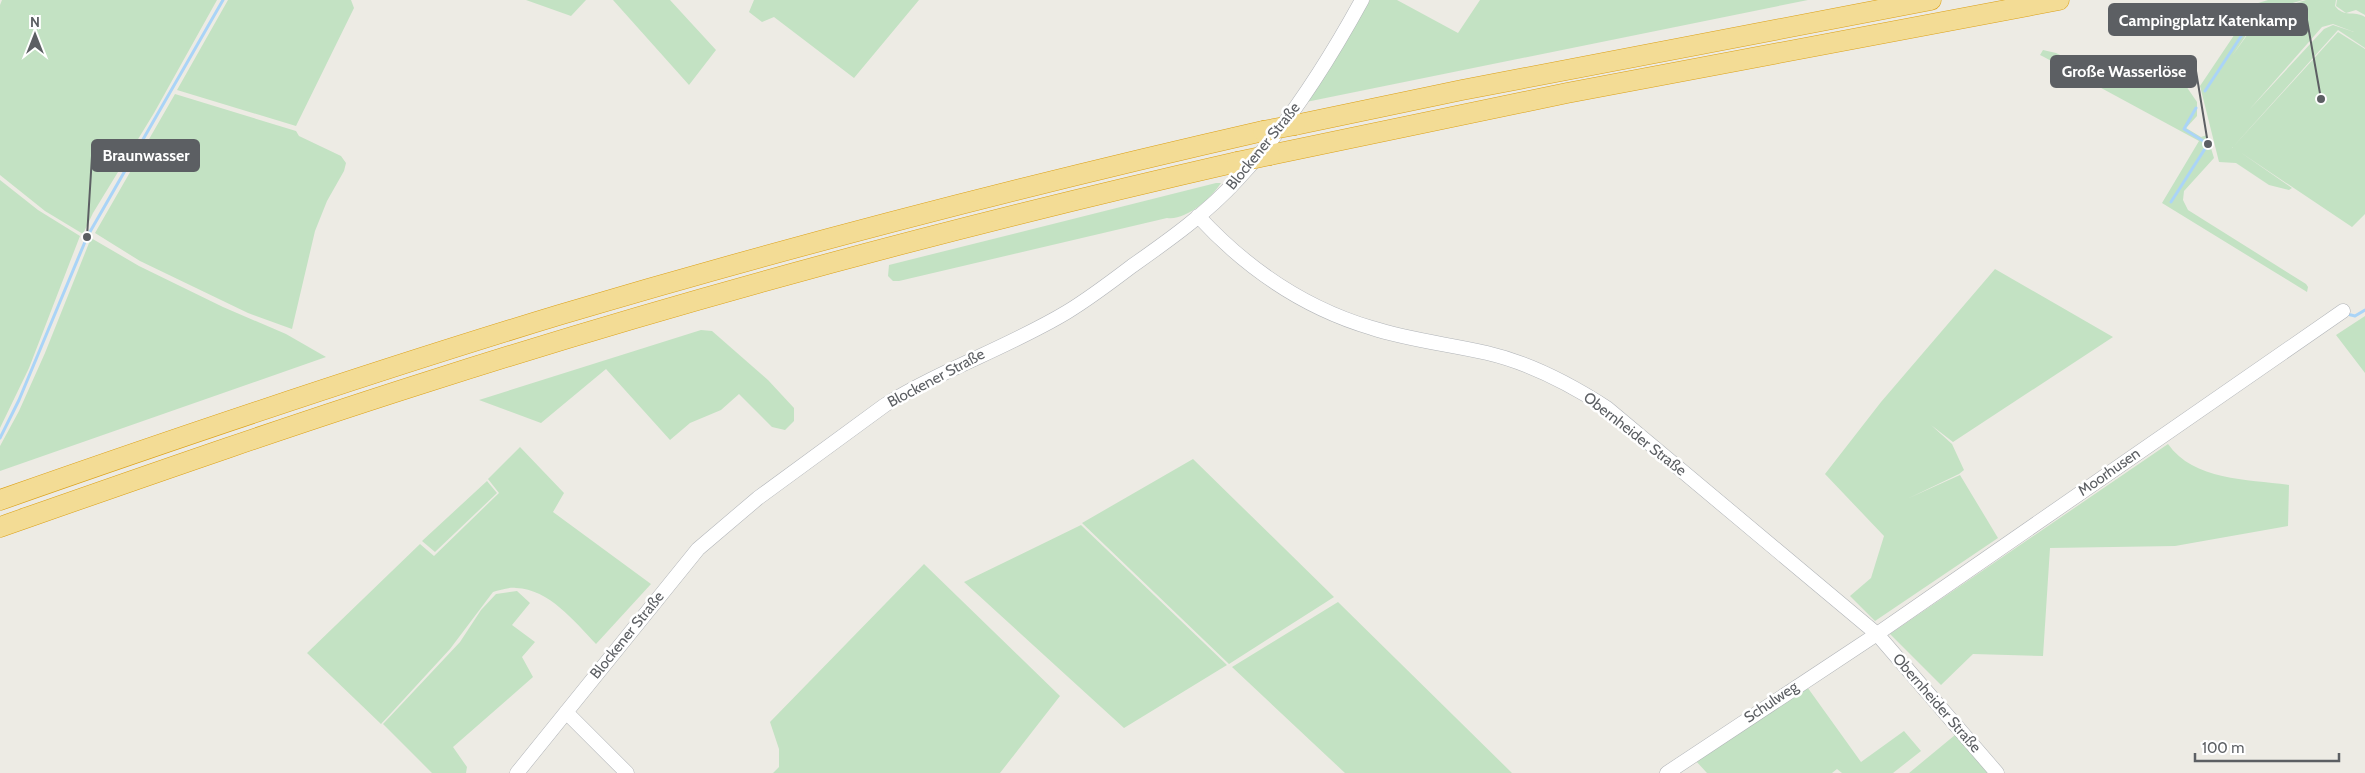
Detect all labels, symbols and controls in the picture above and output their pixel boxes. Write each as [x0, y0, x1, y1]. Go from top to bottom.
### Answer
callout: Campingplatz Katenkamp [2109, 4, 2307, 35]
north arrow [10, 10, 60, 60]
text: Campingplatz Katenkamp [2119, 11, 2297, 30]
text: N [30, 13, 40, 31]
callout: Große Wasserlöse [2051, 56, 2196, 87]
text: Große Wasserlöse [2062, 62, 2186, 81]
street label: Blockener Straße [1222, 98, 1304, 193]
callout: Braunwasser [92, 140, 199, 171]
text: Braunwasser [102, 146, 190, 165]
street label: Blockener Straße [884, 345, 988, 411]
street label: Obernheider Straße [1580, 388, 1690, 480]
street label: Moorhusen [2075, 444, 2143, 500]
street label: Blockener Straße [586, 587, 668, 682]
street label: Obernheider Straße [1889, 650, 1985, 756]
street label: Schulweg [1741, 677, 1802, 727]
scale bar [2195, 730, 2339, 762]
text: 100 m [2202, 739, 2244, 757]

